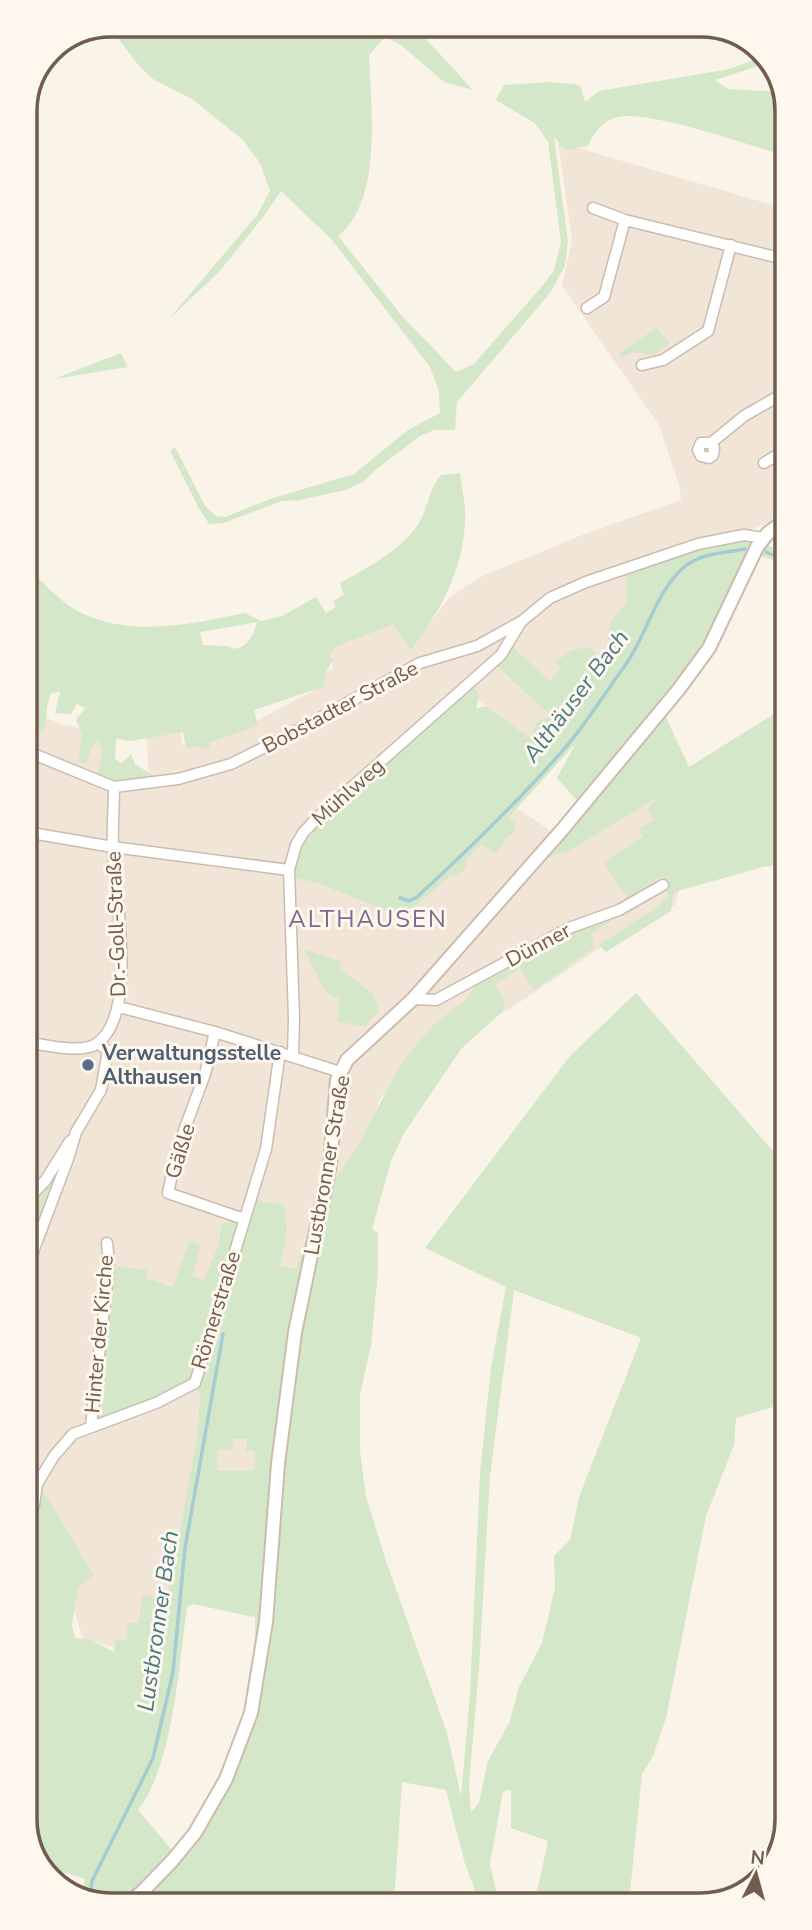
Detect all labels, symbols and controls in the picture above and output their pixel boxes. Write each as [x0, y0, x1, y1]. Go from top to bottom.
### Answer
water label: Althäuser Bach [515, 623, 636, 769]
street label: Bobstadter Straße [257, 654, 423, 760]
street label: Mühlweg [306, 752, 390, 832]
street label: Dr.-Goll-Straße [99, 851, 133, 997]
district label: ALTHAUSEN [288, 903, 448, 935]
street label: Dünner [501, 916, 576, 974]
place label: Verwaltungsstelle Althausen [101, 1039, 281, 1091]
marker: Verwaltungsstelle Althausen [80, 1057, 96, 1073]
street label: Lustbronner Straße [297, 1073, 357, 1257]
street label: Gäßle [158, 1120, 202, 1182]
street label: Römerstraße [185, 1248, 247, 1372]
street label: Hinter der Kirche [78, 1254, 120, 1414]
water label: Lustbronner Bach [130, 1529, 186, 1713]
north arrow [721, 1839, 791, 1909]
text: N [749, 1844, 766, 1872]

